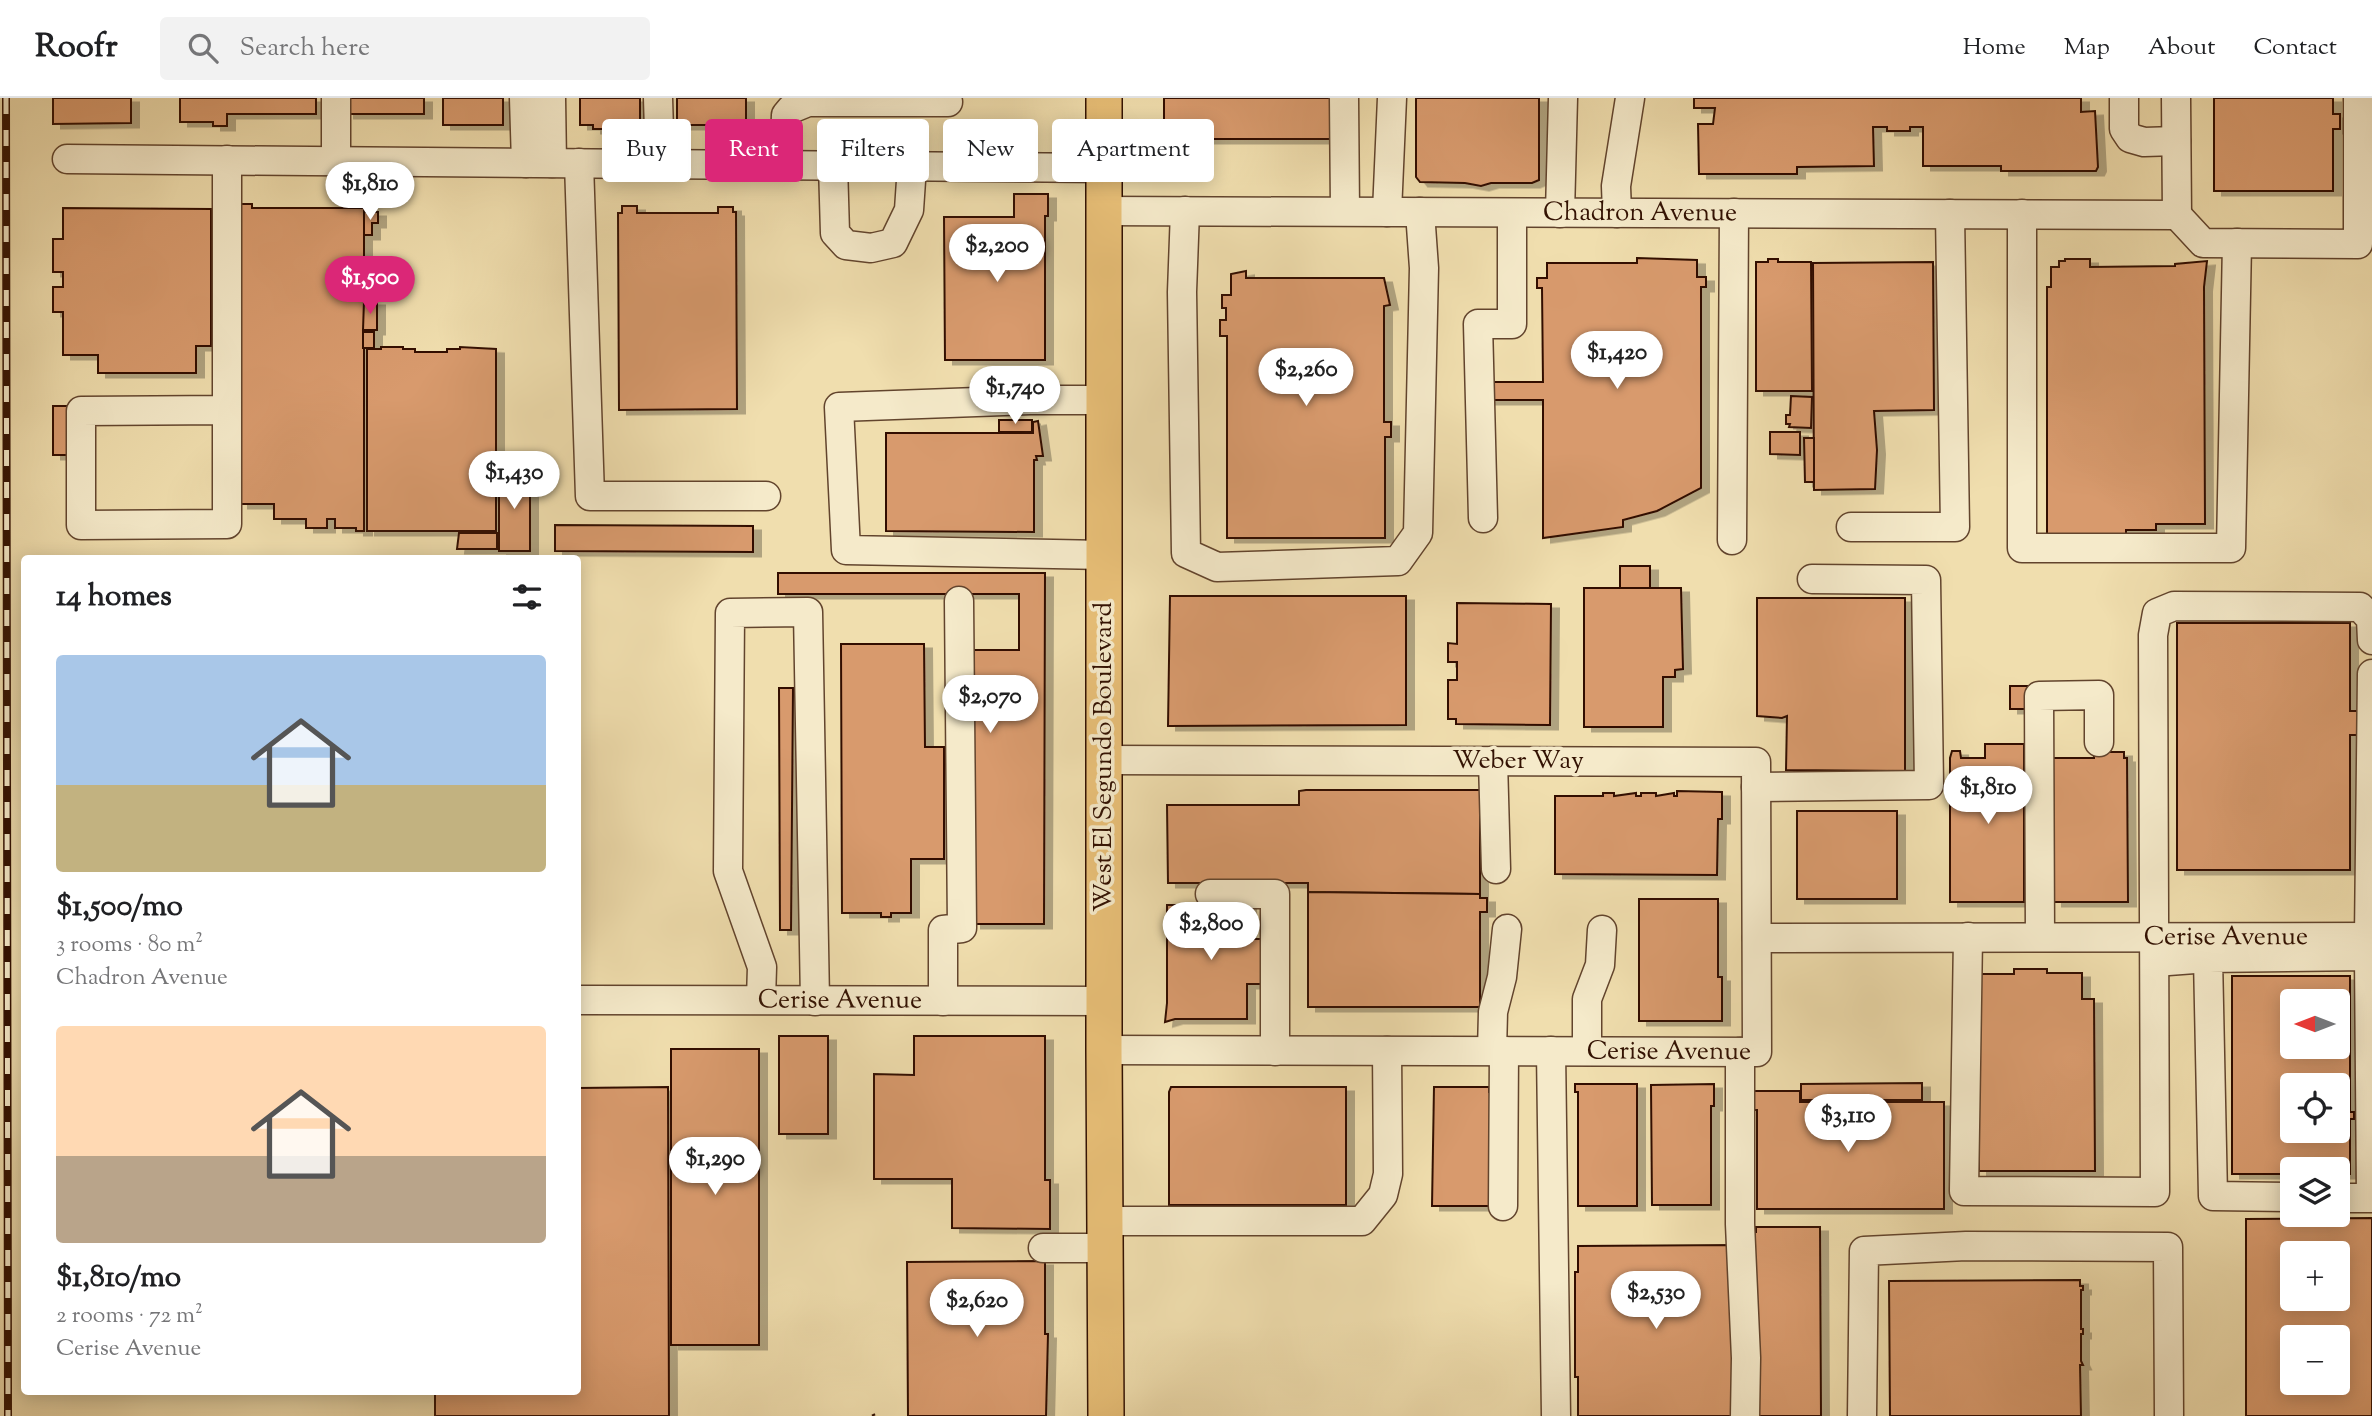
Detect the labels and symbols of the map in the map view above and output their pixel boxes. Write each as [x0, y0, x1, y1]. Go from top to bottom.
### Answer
pin: $1,810 [313, 162, 427, 222]
street label: Chadron Avenue [1543, 194, 1737, 232]
pin: $2,200 [940, 225, 1054, 284]
pin: $1,500 [313, 256, 427, 316]
pin: $1,420 [1560, 331, 1674, 391]
pin: $2,260 [1249, 348, 1363, 408]
pin: $1,740 [958, 366, 1072, 426]
pin: $1,430 [457, 452, 571, 511]
street label: West El Segundo Boulevard [1086, 602, 1123, 912]
pin: $2,070 [933, 676, 1047, 735]
street label: Weber Way [1452, 743, 1584, 780]
pin: $1,810 [1931, 766, 2045, 826]
pin: $2,800 [1154, 902, 1268, 962]
street label: Cerise Avenue [2144, 919, 2308, 956]
street label: Cerise Avenue [758, 982, 922, 1019]
north arrow [2280, 989, 2350, 1059]
street label: Cerise Avenue [1587, 1033, 1751, 1070]
pin: $3,110 [1791, 1094, 1905, 1154]
pin: $1,290 [658, 1138, 772, 1197]
pin: $2,530 [1599, 1272, 1713, 1331]
pin: $2,620 [920, 1280, 1034, 1339]

